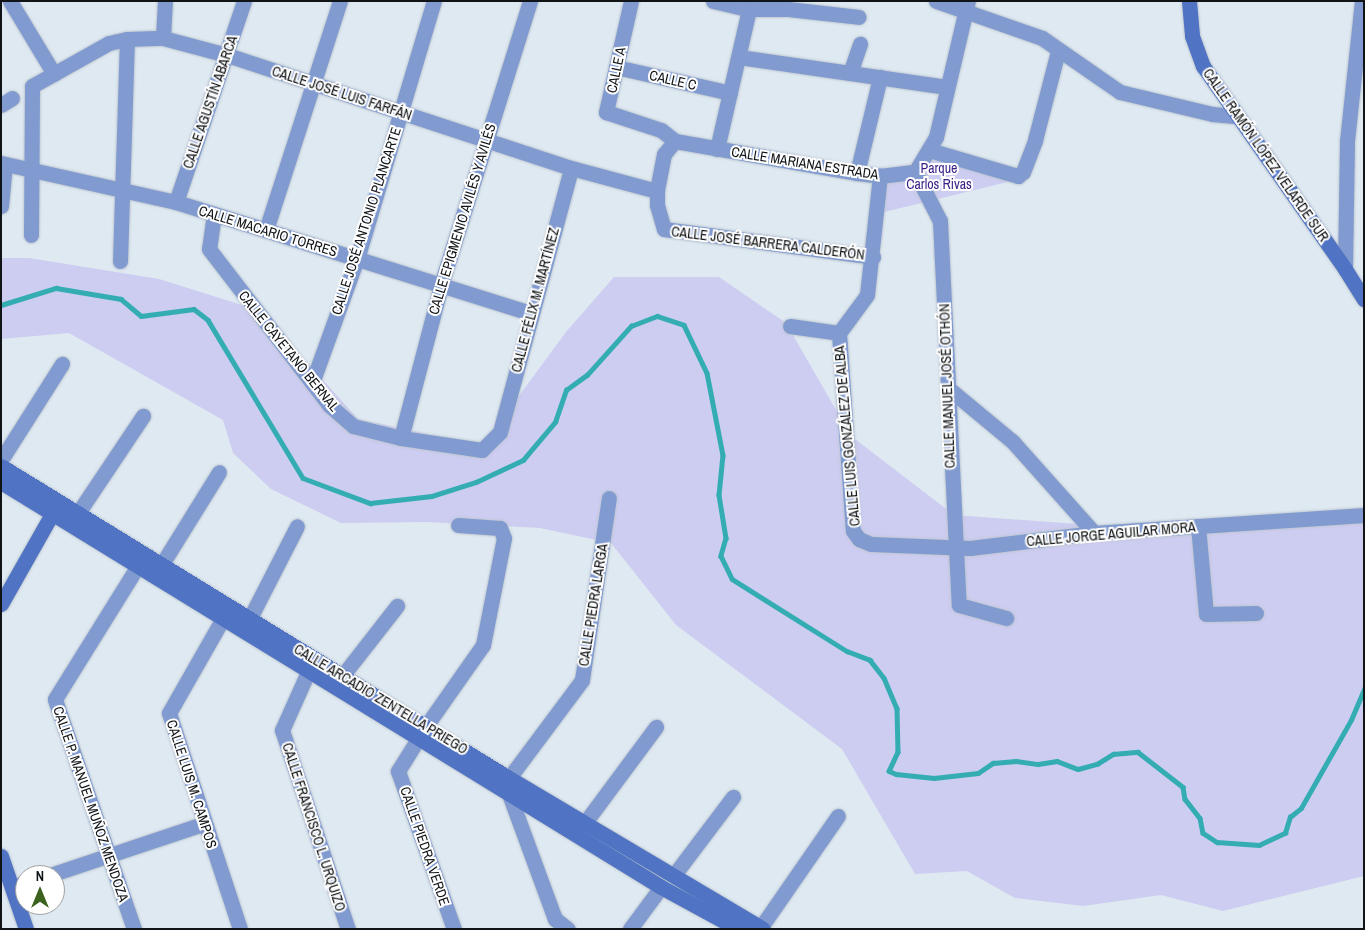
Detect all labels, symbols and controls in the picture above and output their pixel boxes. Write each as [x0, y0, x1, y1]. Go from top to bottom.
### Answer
street label: CALLE AGUSTÍN ABARCA [179, 33, 241, 171]
street label: CALLE A [603, 45, 629, 95]
street label: CALLE JOSÉ LUIS FARFÁN [270, 62, 414, 124]
street label: CALLE RAMÓN LÓPEZ VELARDE SUR [1200, 65, 1332, 245]
street label: CALLE C [648, 66, 698, 94]
street label: CALLE EPIGMENIO AVILÉS Y AVILÉS [425, 121, 499, 317]
street label: CALLE JOSÉ ANTONIO PLANCARTE [328, 125, 404, 317]
street label: CALLE MARIANA ESTRADA [730, 143, 880, 183]
park label: Parque Carlos Rivas [906, 160, 972, 192]
street label: CALLE MACARIO TORRES [197, 202, 339, 260]
street label: CALLE JOSÉ BARRERA CALDERÓN [670, 223, 866, 263]
street label: CALLE FÉLIX M. MARTÍNEZ [508, 226, 562, 374]
street label: CALLE CAYETANO BERNAL [235, 287, 343, 415]
street label: CALLE MANUEL JOSÉ OTHÓN [936, 303, 958, 469]
street label: CALLE LUIS GONZÁLEZ DE ALBA [831, 345, 863, 527]
street label: CALLE JORGE AGUILAR MORA [1025, 518, 1197, 550]
street label: CALLE PIEDRA LARGA [575, 542, 611, 668]
street label: CALLE ARCADIO ZENTELLA PRIEGO [291, 640, 471, 758]
street label: CALLE P. MANUEL MUÑOZ MENDOZA [50, 704, 132, 904]
street label: CALLE LUIS M. CAMPOS [163, 718, 221, 850]
street label: CALLE FRANCISCO L. URQUIZO [279, 741, 349, 913]
street label: CALLE PIEDRA VERDE [397, 784, 453, 908]
north arrow [15, 865, 65, 915]
text: N [36, 867, 44, 885]

